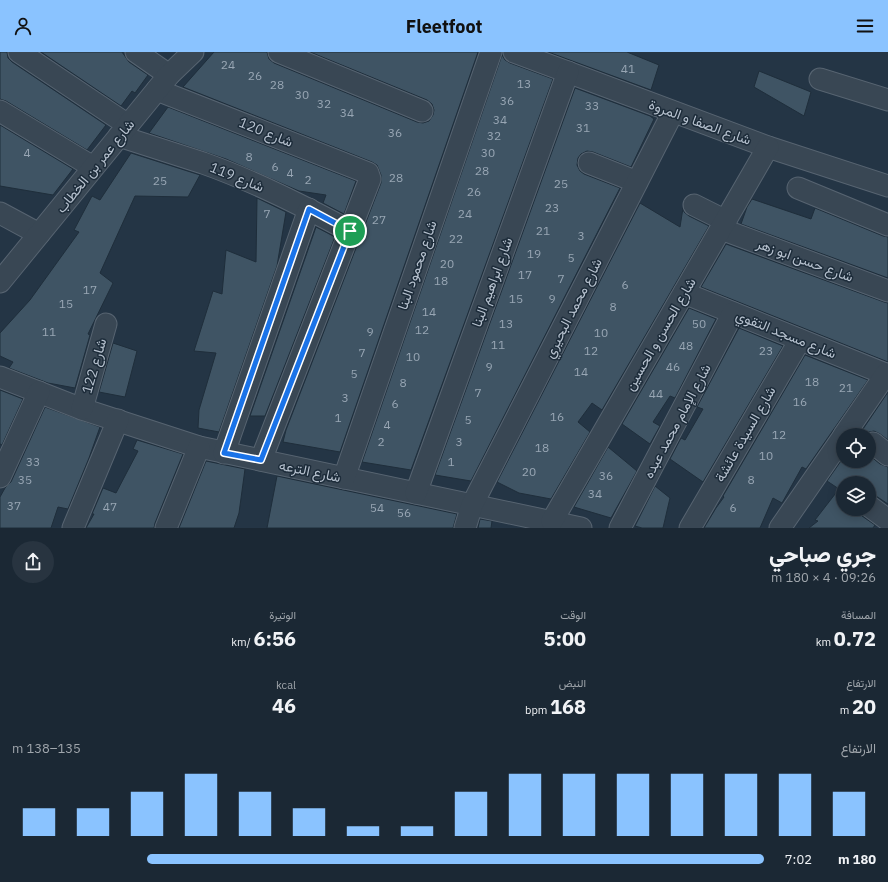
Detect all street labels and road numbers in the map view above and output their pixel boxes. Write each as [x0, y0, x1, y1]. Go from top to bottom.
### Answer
street label: شارع الصفا و المروة [646, 95, 754, 151]
street label: شارع 120 [236, 113, 296, 153]
street label: شارع عمر بن الخطاب [52, 116, 140, 218]
street label: شارع 119 [207, 158, 267, 198]
street label: شارع محمود البنا [393, 218, 443, 313]
street label: شارع حسن ابو زهر [752, 234, 856, 288]
street label: شارع ابراهيم البنا [467, 235, 518, 330]
street label: شارع محمد البحيري [540, 255, 609, 362]
street label: شارع الحسن و الحسين [620, 274, 701, 395]
street label: شارع مسجد التقوي [732, 306, 839, 365]
street label: شارع 122 [78, 336, 112, 396]
street label: شارع الإمام محمد عبده [639, 361, 717, 482]
street label: شارع السيدة عائشة [710, 383, 781, 486]
street label: شارع الترعه [277, 456, 343, 488]

